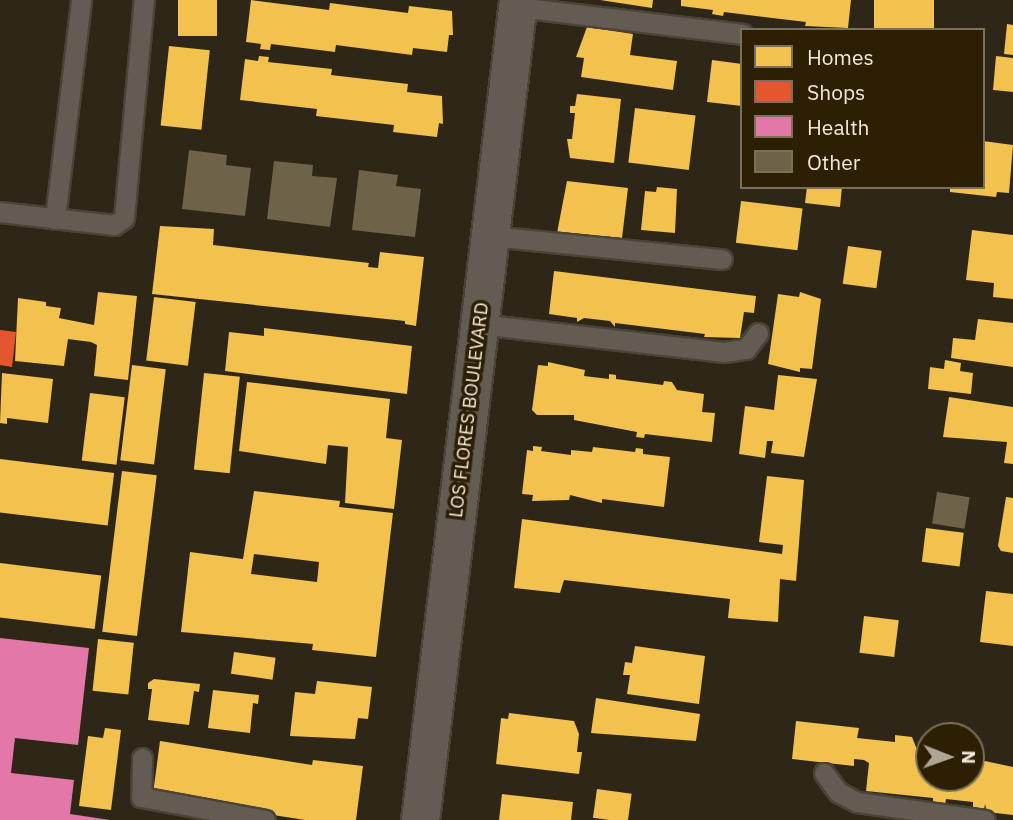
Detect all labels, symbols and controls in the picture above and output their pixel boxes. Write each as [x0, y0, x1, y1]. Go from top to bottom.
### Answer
legend [740, 28, 985, 189]
text: Homes [807, 43, 874, 71]
text: Shops [807, 78, 865, 106]
text: Health [807, 113, 870, 141]
text: Other [807, 148, 860, 176]
street label: LOS FLORES BOULEVARD [444, 301, 494, 519]
north arrow [915, 722, 985, 792]
text: N [957, 750, 981, 764]

